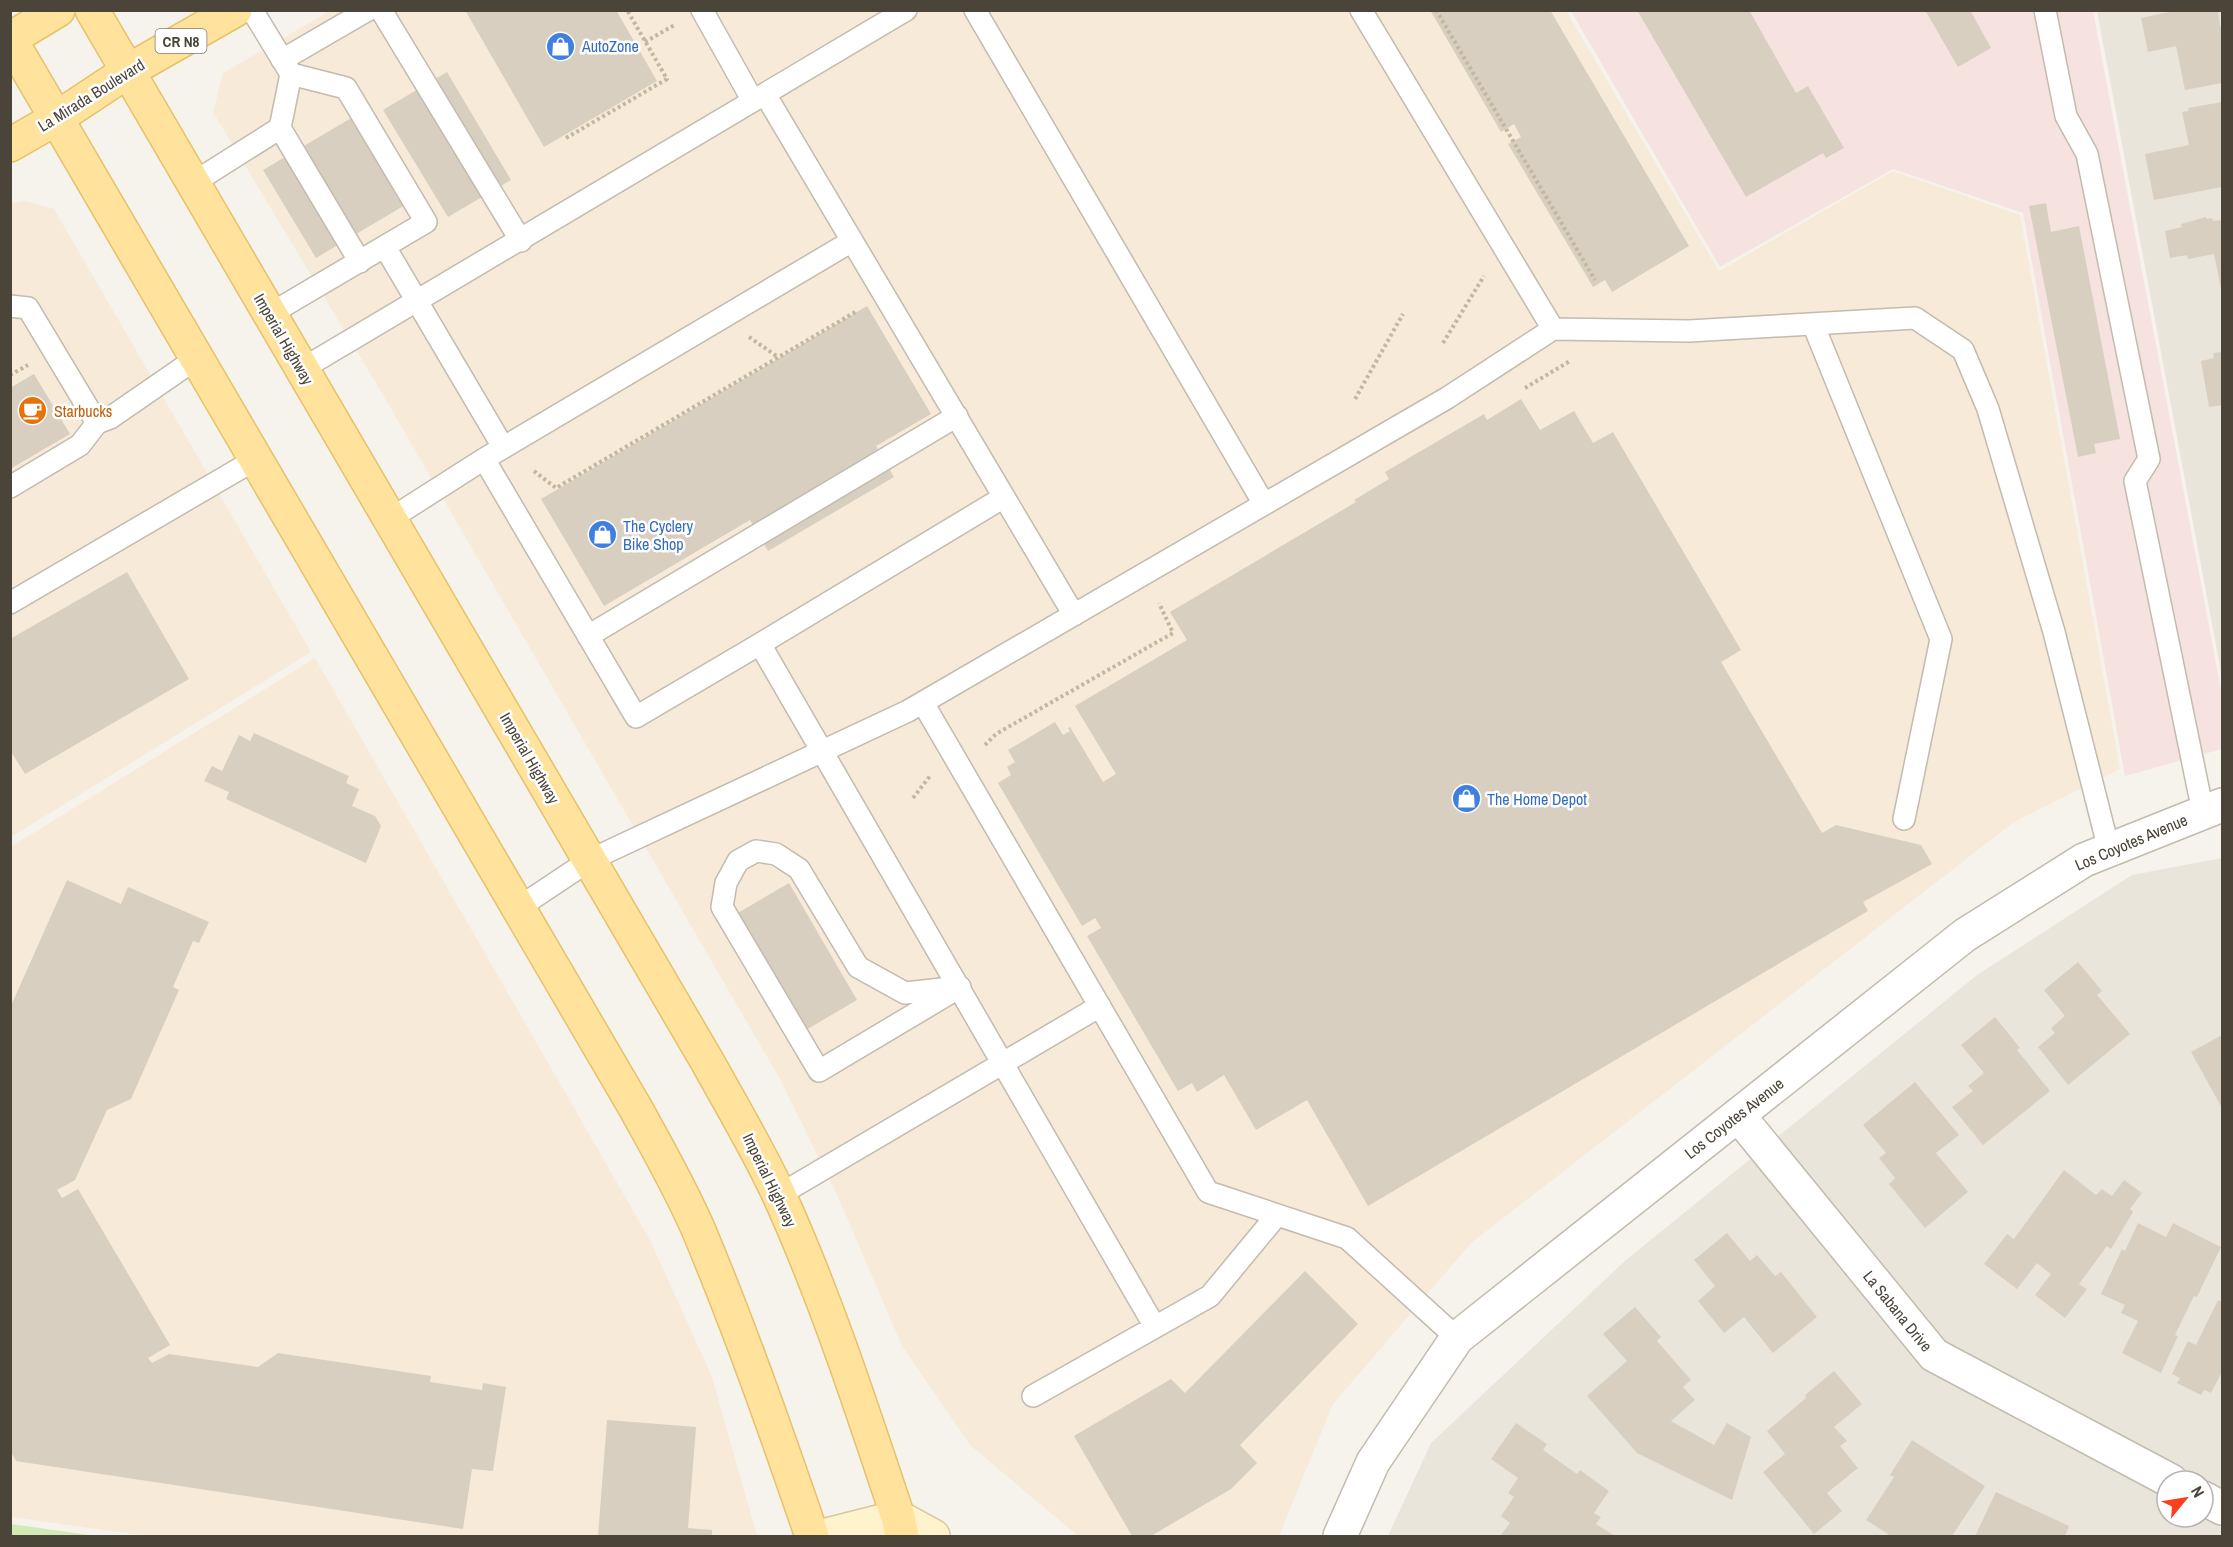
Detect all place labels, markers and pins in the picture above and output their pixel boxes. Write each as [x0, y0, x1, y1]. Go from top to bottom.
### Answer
shop icon: AutoZone [545, 30, 577, 62]
place label: AutoZone [581, 35, 639, 57]
cafe icon: Starbucks [17, 395, 49, 427]
place label: Starbucks [54, 400, 112, 422]
place label: The Cyclery Bike Shop [623, 515, 693, 555]
shop icon: The Cyclery Bike Shop [586, 519, 618, 551]
shop icon: The Home Depot [1450, 783, 1482, 815]
place label: The Home Depot [1487, 788, 1587, 810]

